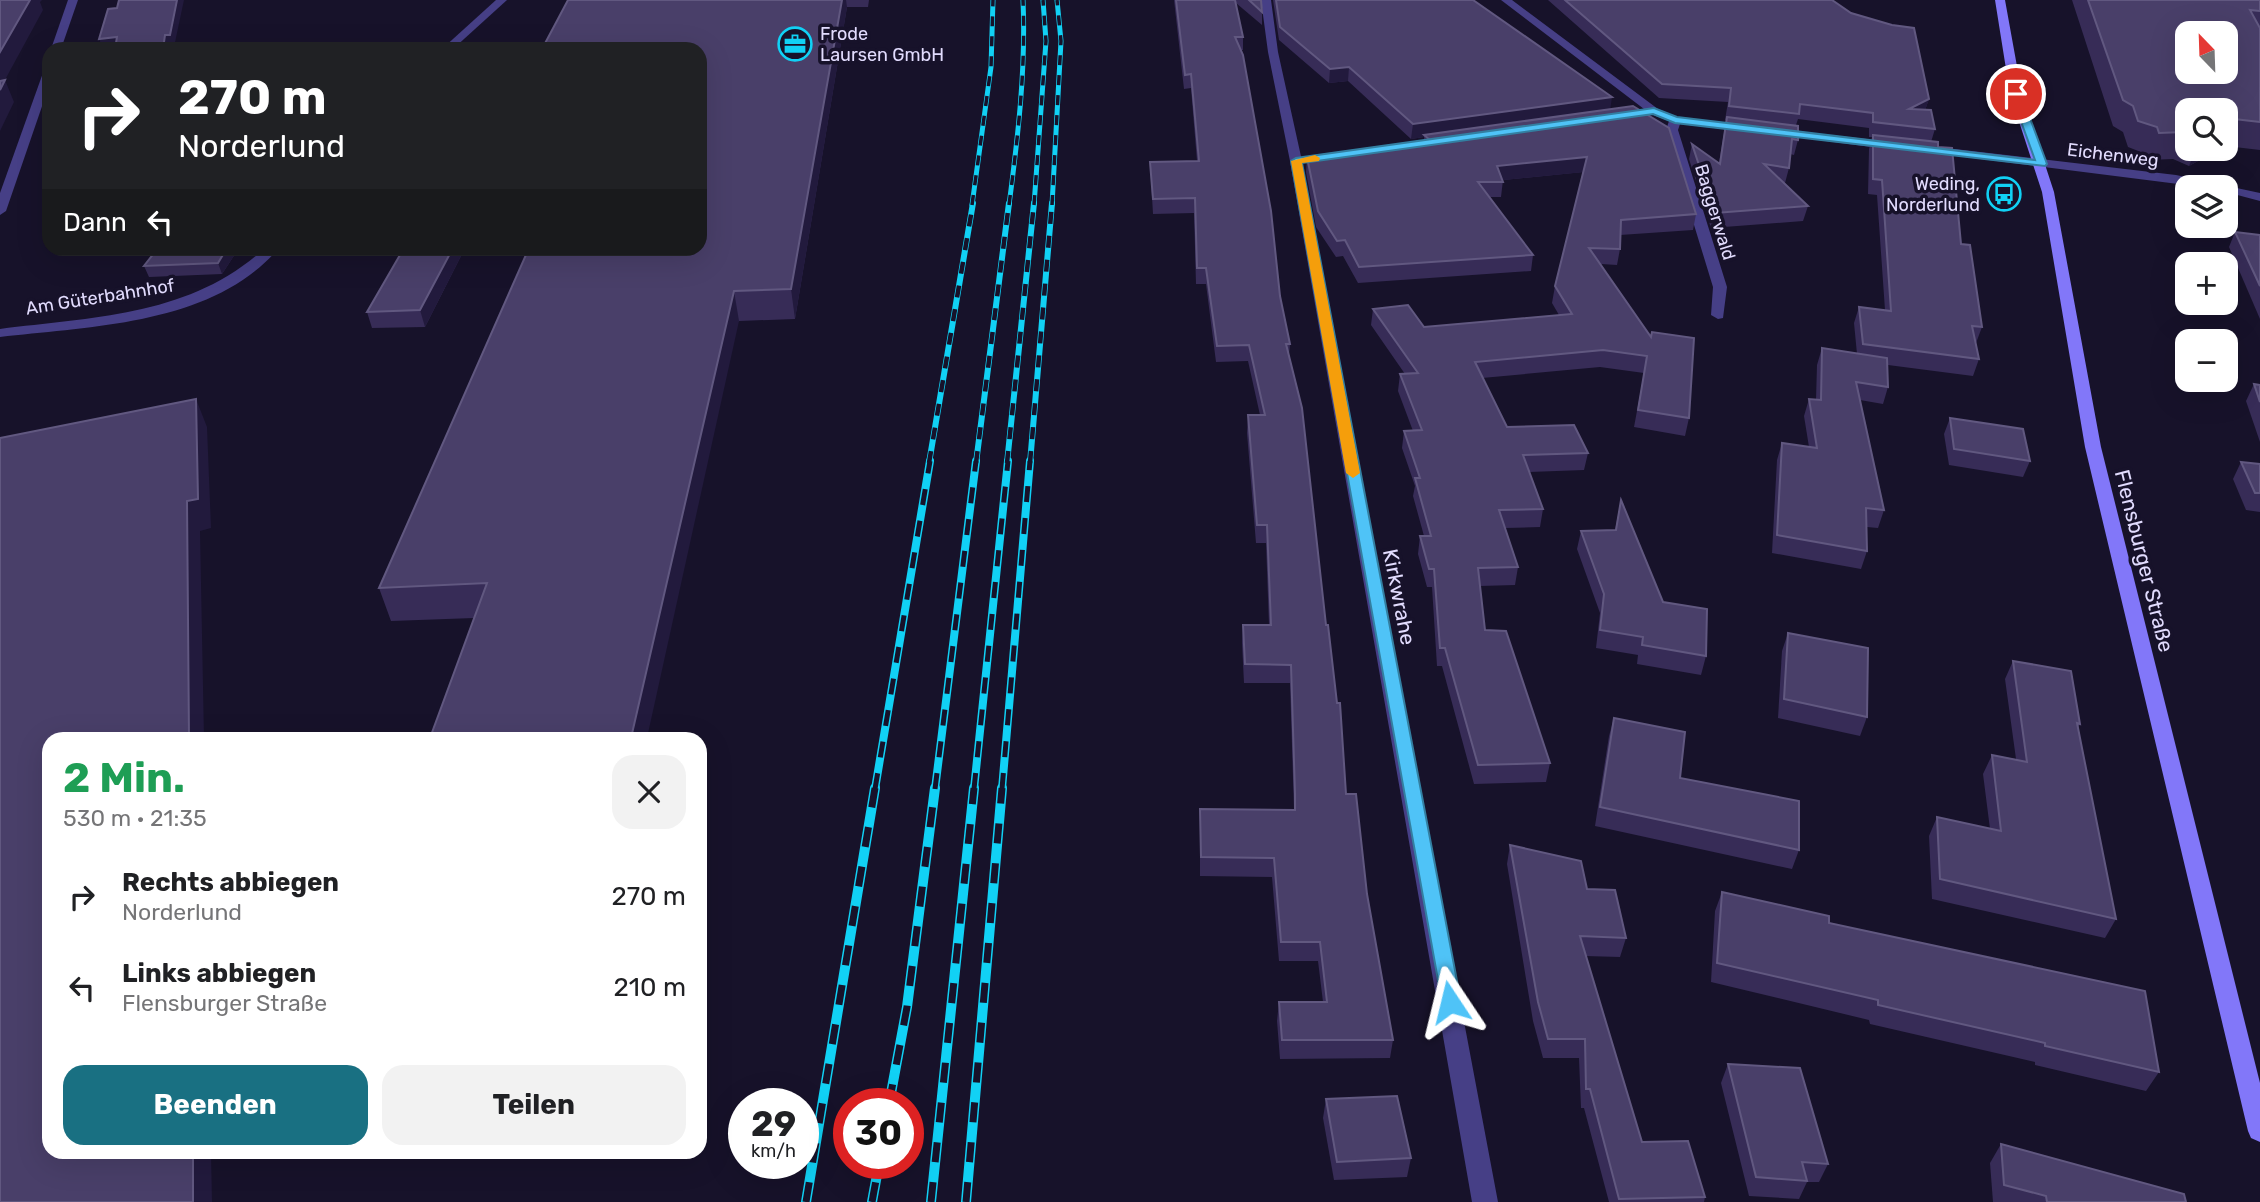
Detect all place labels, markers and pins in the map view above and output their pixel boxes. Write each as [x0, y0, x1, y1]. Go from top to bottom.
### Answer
place label: Frode Laursen GmbH [820, 23, 944, 66]
office icon: Frode Laursen GmbH [776, 25, 814, 63]
pin [1986, 64, 2046, 124]
place label: Weding, Norderlund [1886, 173, 1980, 216]
bus stop icon: Weding, Norderlund [1985, 175, 2023, 213]

